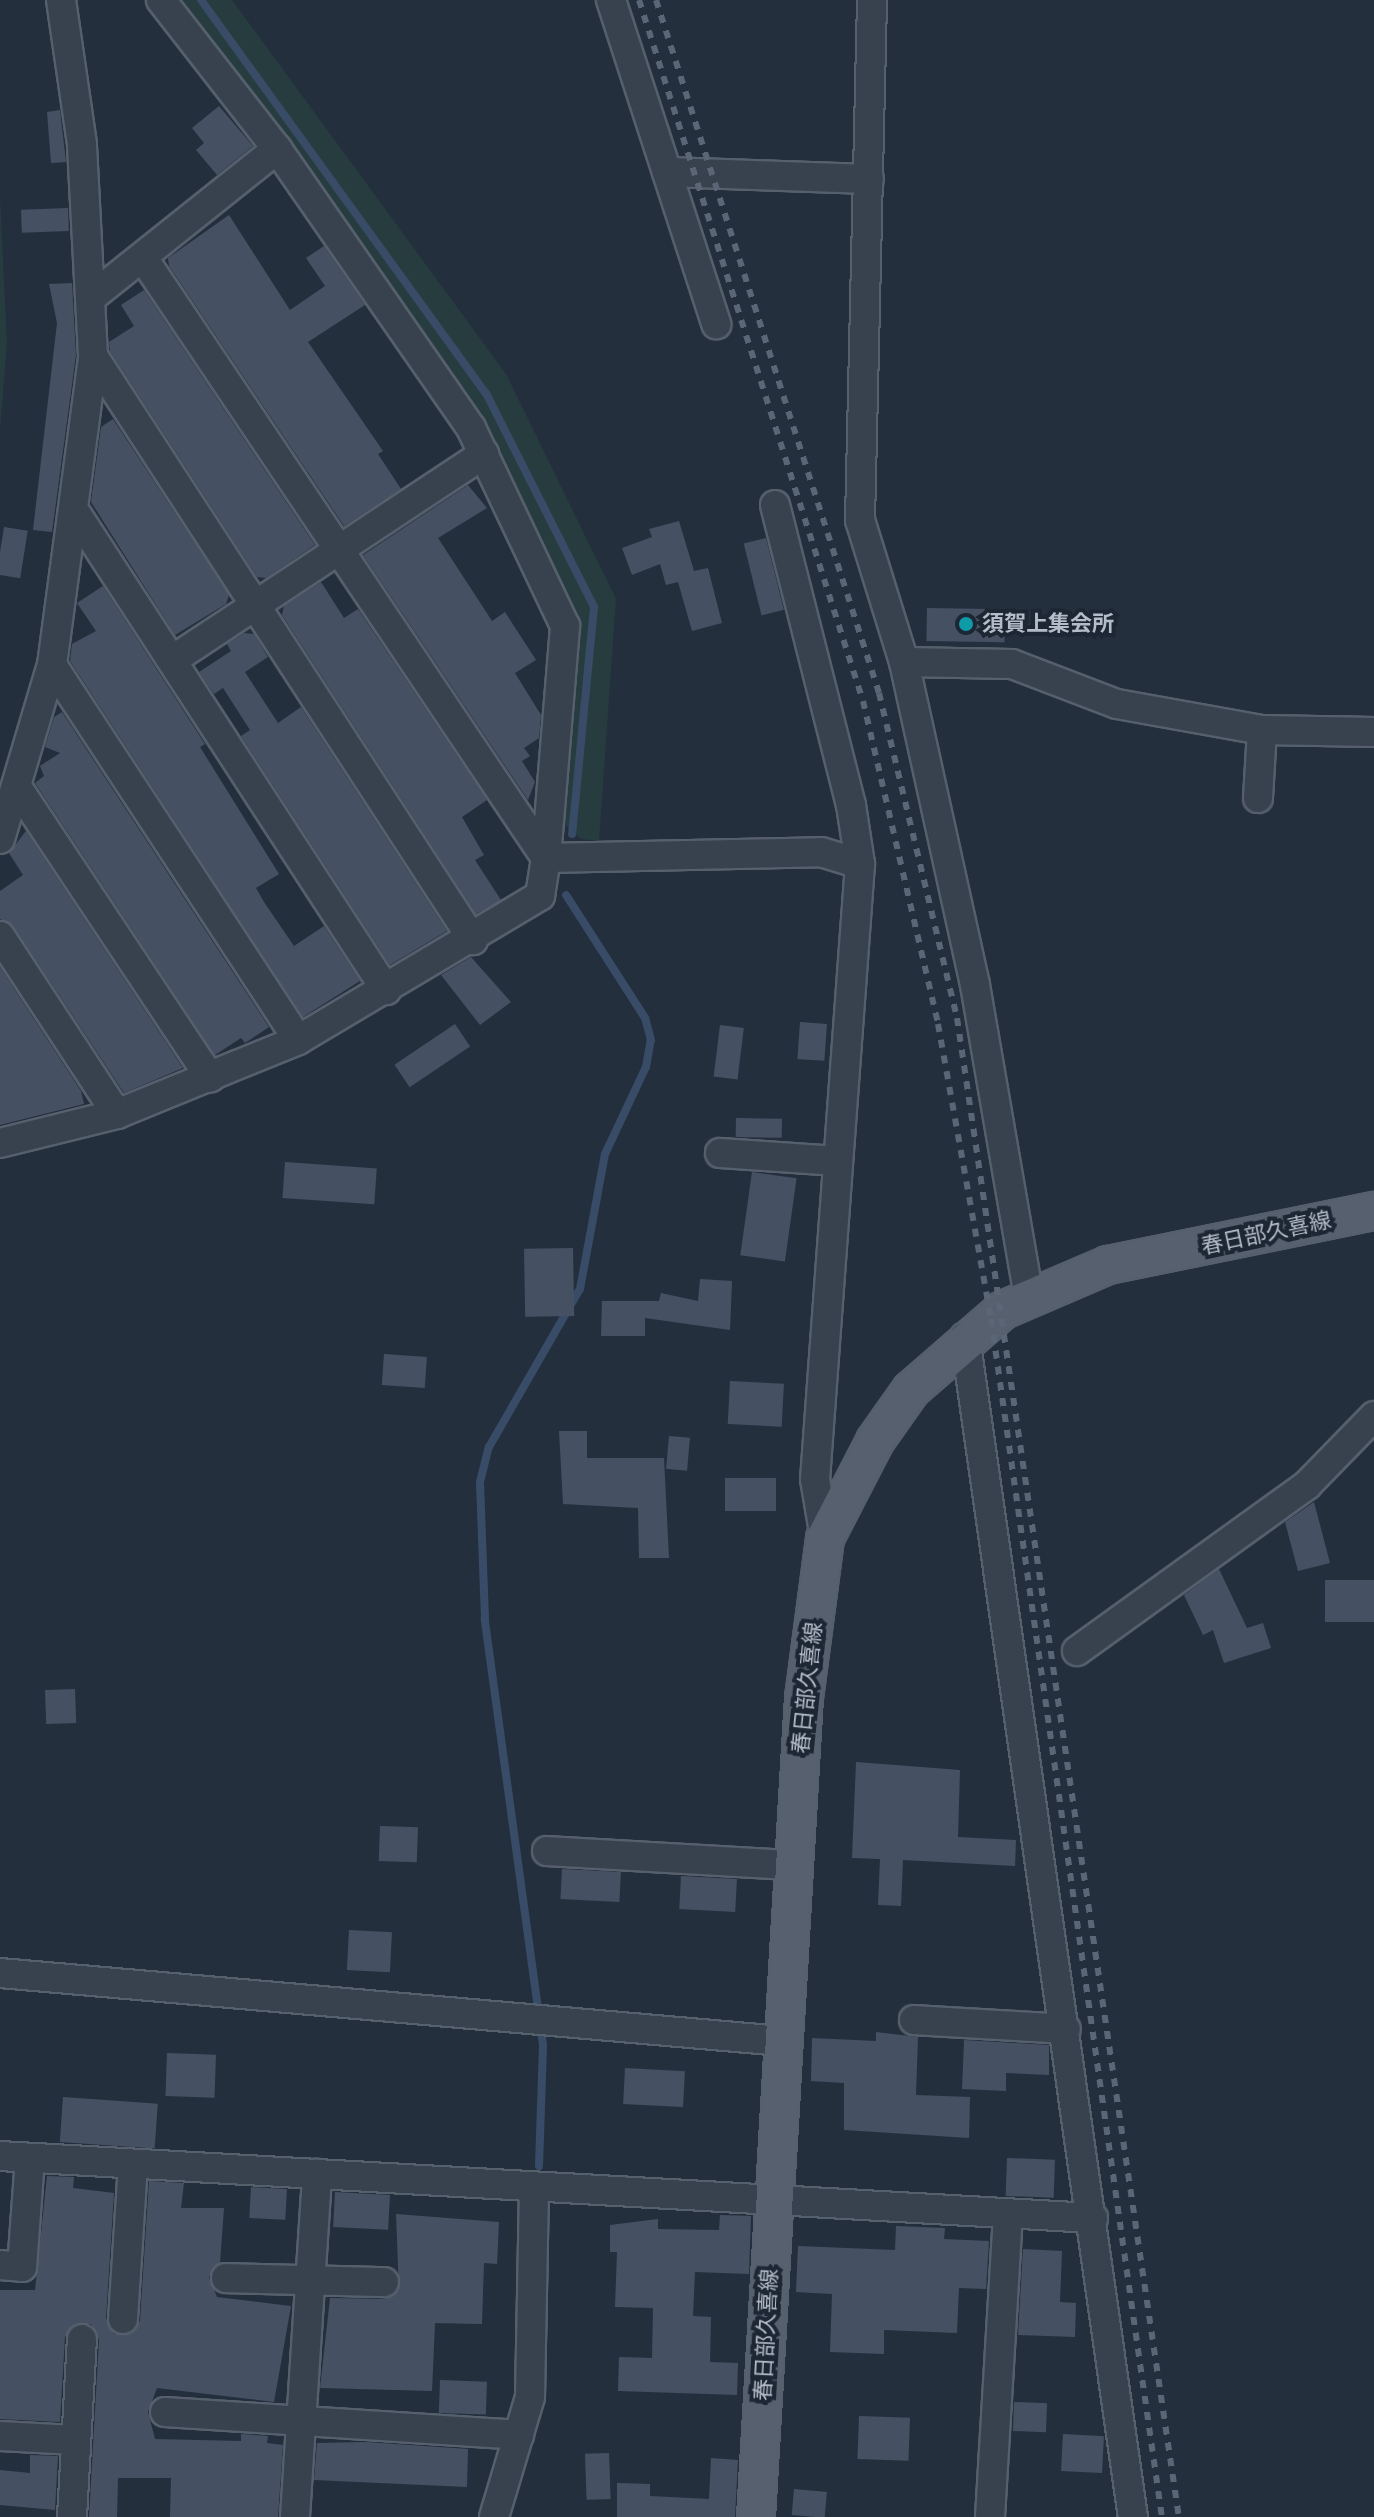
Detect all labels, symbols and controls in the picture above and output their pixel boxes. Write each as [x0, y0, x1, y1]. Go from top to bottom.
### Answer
place label: 須賀上集会所 [982, 611, 1114, 637]
marker: 須賀上集会所 [957, 615, 975, 633]
street label: 春日部久喜線 [1199, 1206, 1333, 1260]
street label: 春日部久喜線 [787, 1621, 827, 1755]
street label: 春日部久喜線 [749, 2268, 783, 2402]

